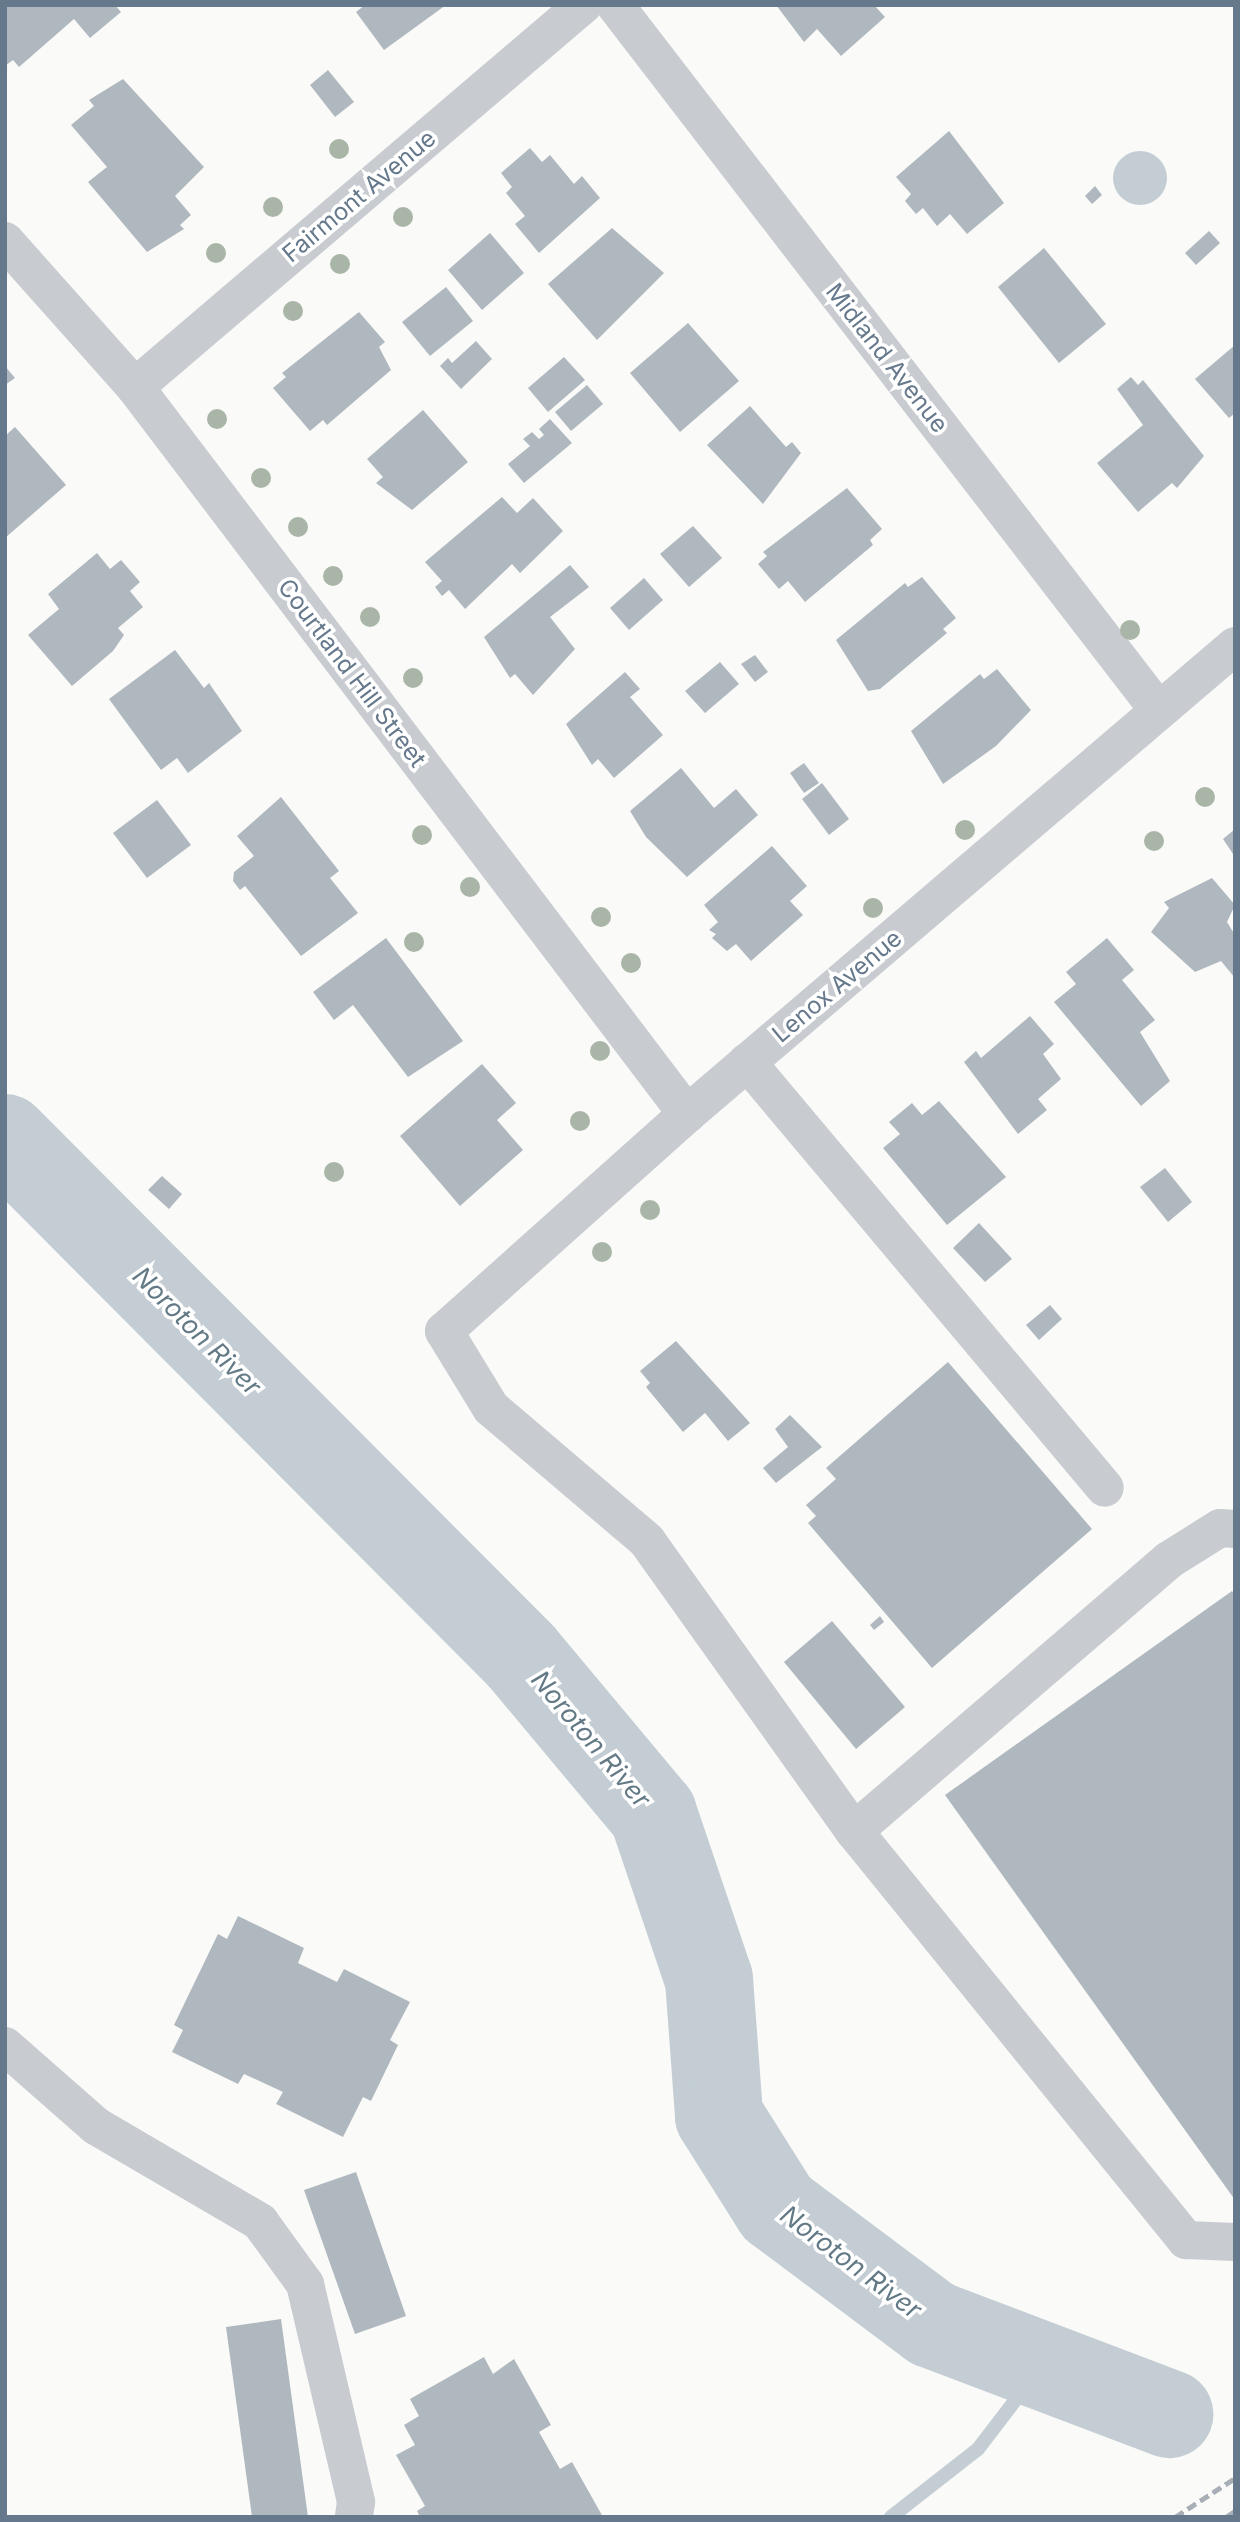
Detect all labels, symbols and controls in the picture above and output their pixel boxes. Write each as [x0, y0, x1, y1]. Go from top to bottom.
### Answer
street label: Fairmont Avenue [277, 124, 441, 268]
street label: Midland Avenue [820, 278, 954, 438]
street label: Courtland Hill Street [272, 573, 432, 773]
street label: Lenox Avenue [767, 924, 907, 1048]
water label: Noroton River [126, 1260, 268, 1402]
water label: Noroton River [525, 1664, 657, 1814]
water label: Noroton River [774, 2199, 928, 2325]

